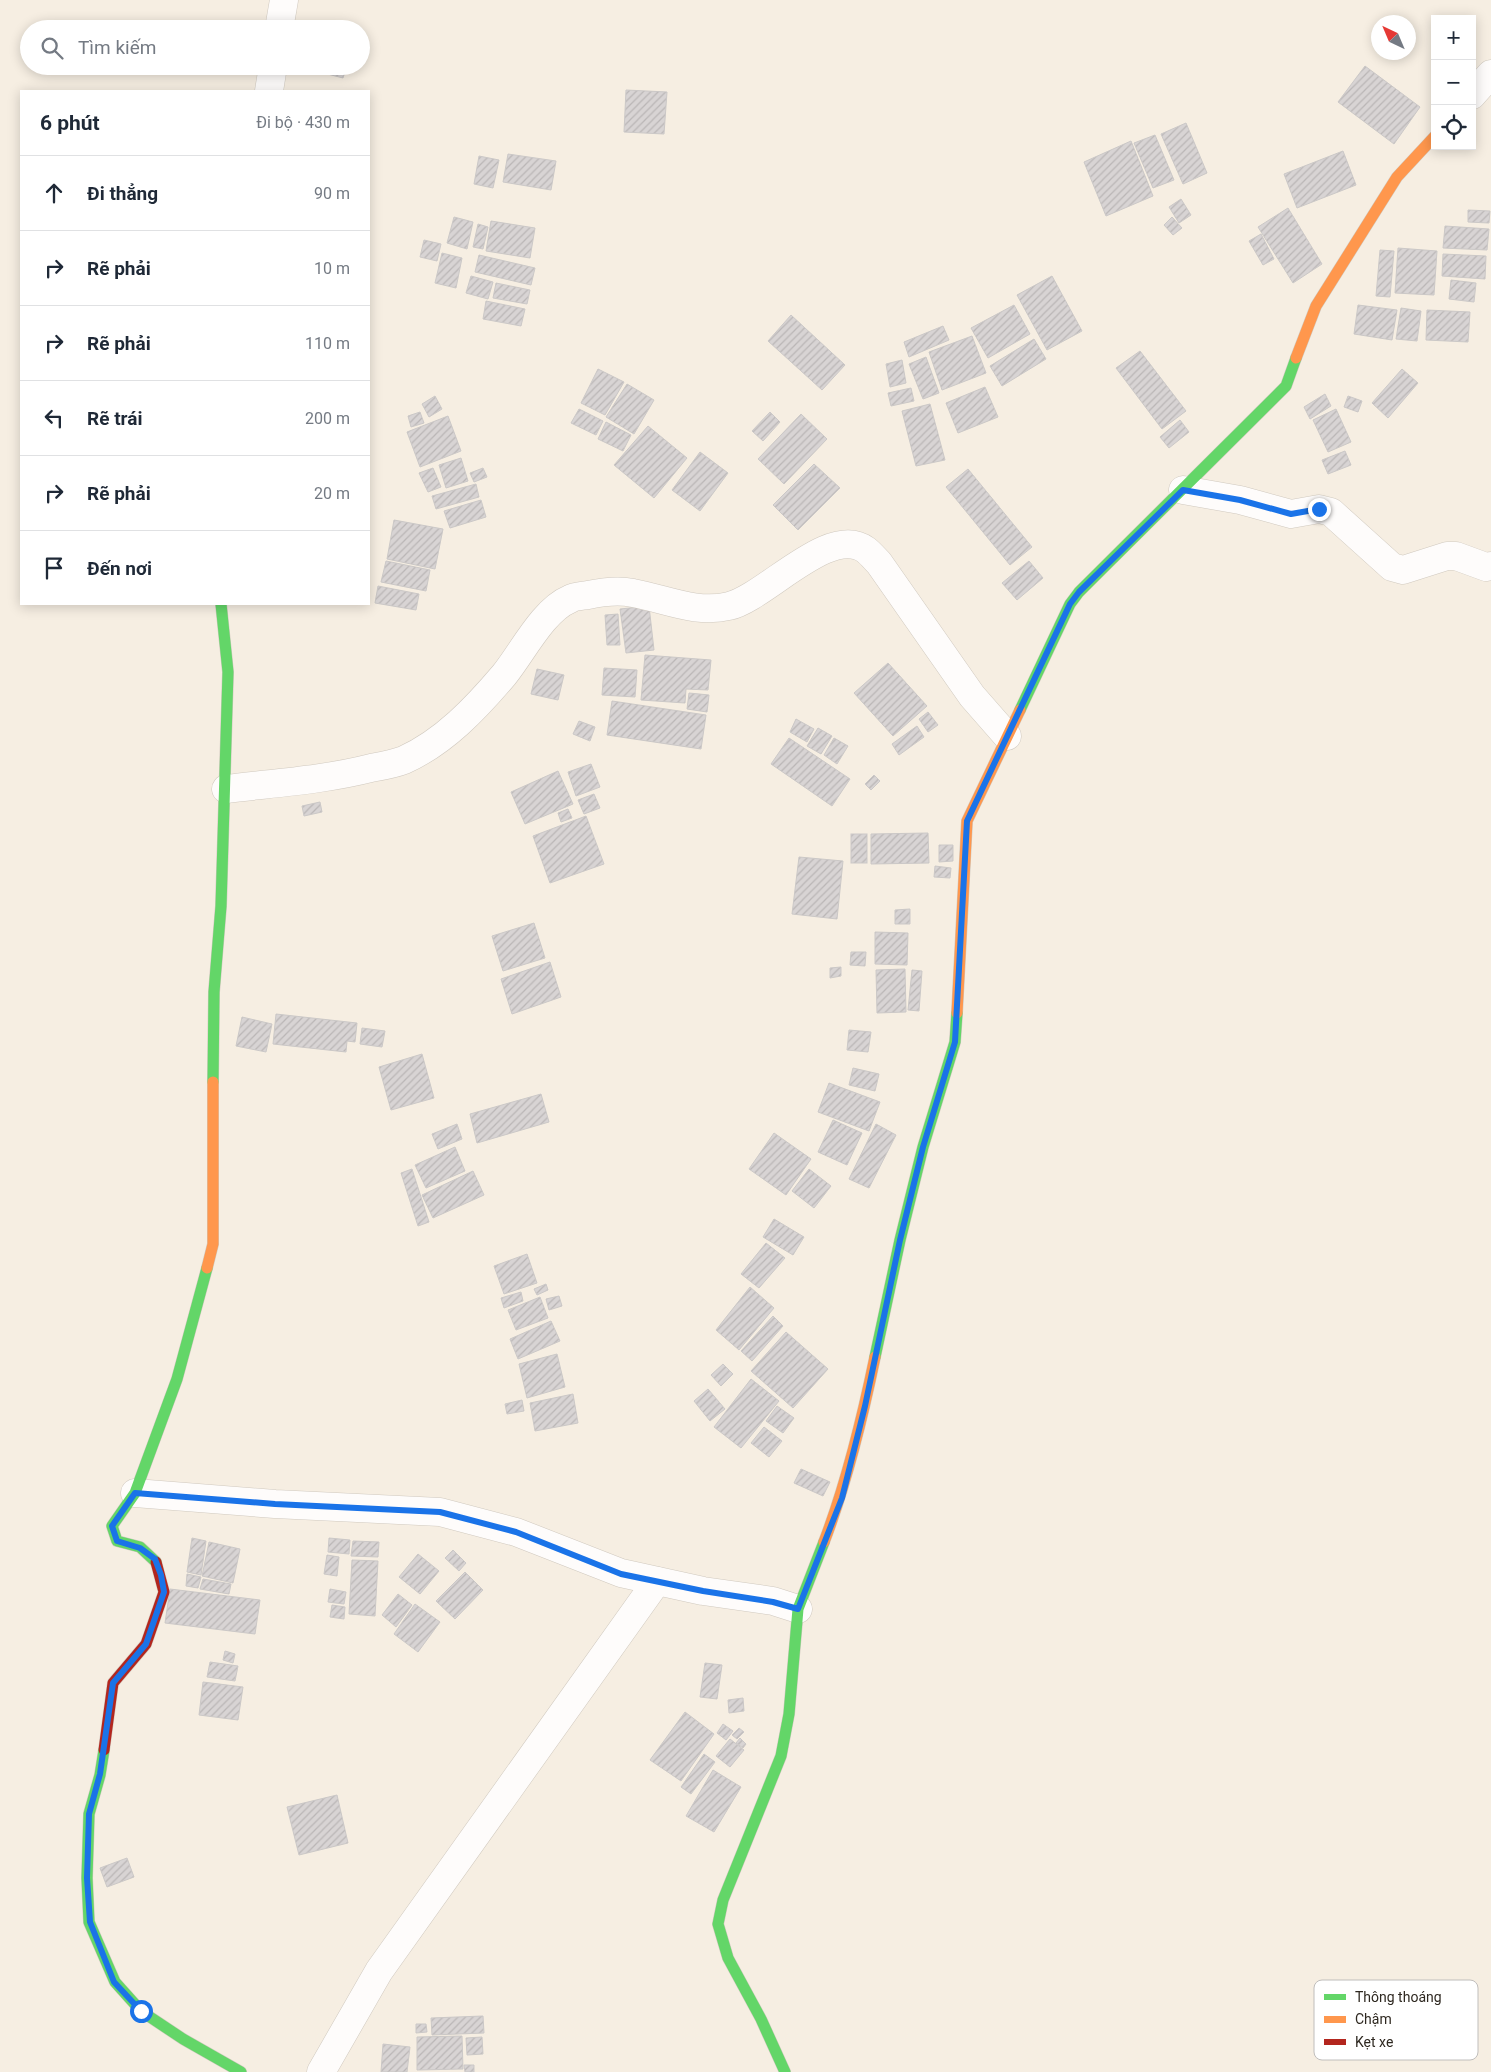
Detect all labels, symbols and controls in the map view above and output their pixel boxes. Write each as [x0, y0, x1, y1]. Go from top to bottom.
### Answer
north arrow [1371, 15, 1416, 60]
map controls [1431, 15, 1476, 150]
button: + [1431, 15, 1476, 60]
search box [20, 20, 370, 75]
icon: search [38, 34, 66, 62]
text: Tìm kiếm [78, 36, 156, 59]
button: − [1431, 60, 1476, 105]
button: locate [1431, 105, 1476, 150]
text: 6 phút [40, 111, 100, 135]
text: Đi bộ · 430 m [256, 113, 350, 132]
icon: ahead [40, 179, 68, 207]
text: Đi thẳng [87, 182, 158, 205]
text: 90 m [314, 184, 350, 203]
icon: right [40, 254, 68, 282]
text: Rẽ phải [87, 257, 151, 280]
text: 10 m [314, 259, 350, 278]
icon: right [40, 329, 68, 357]
text: Rẽ phải [87, 332, 151, 355]
text: 110 m [305, 334, 350, 353]
icon: left [40, 404, 68, 432]
text: Rẽ trái [87, 407, 142, 430]
text: 200 m [305, 409, 350, 428]
icon: right [40, 479, 68, 507]
text: Rẽ phải [87, 482, 151, 505]
text: 20 m [314, 484, 350, 503]
route end [1308, 498, 1331, 521]
icon: arrive [40, 554, 68, 582]
text: Đến nơi [87, 557, 152, 580]
legend [1314, 1980, 1478, 2060]
text: Thông thoáng [1355, 1989, 1442, 2005]
route start [130, 2000, 153, 2023]
text: Chậm [1355, 2011, 1392, 2027]
text: Kẹt xe [1355, 2034, 1393, 2050]

